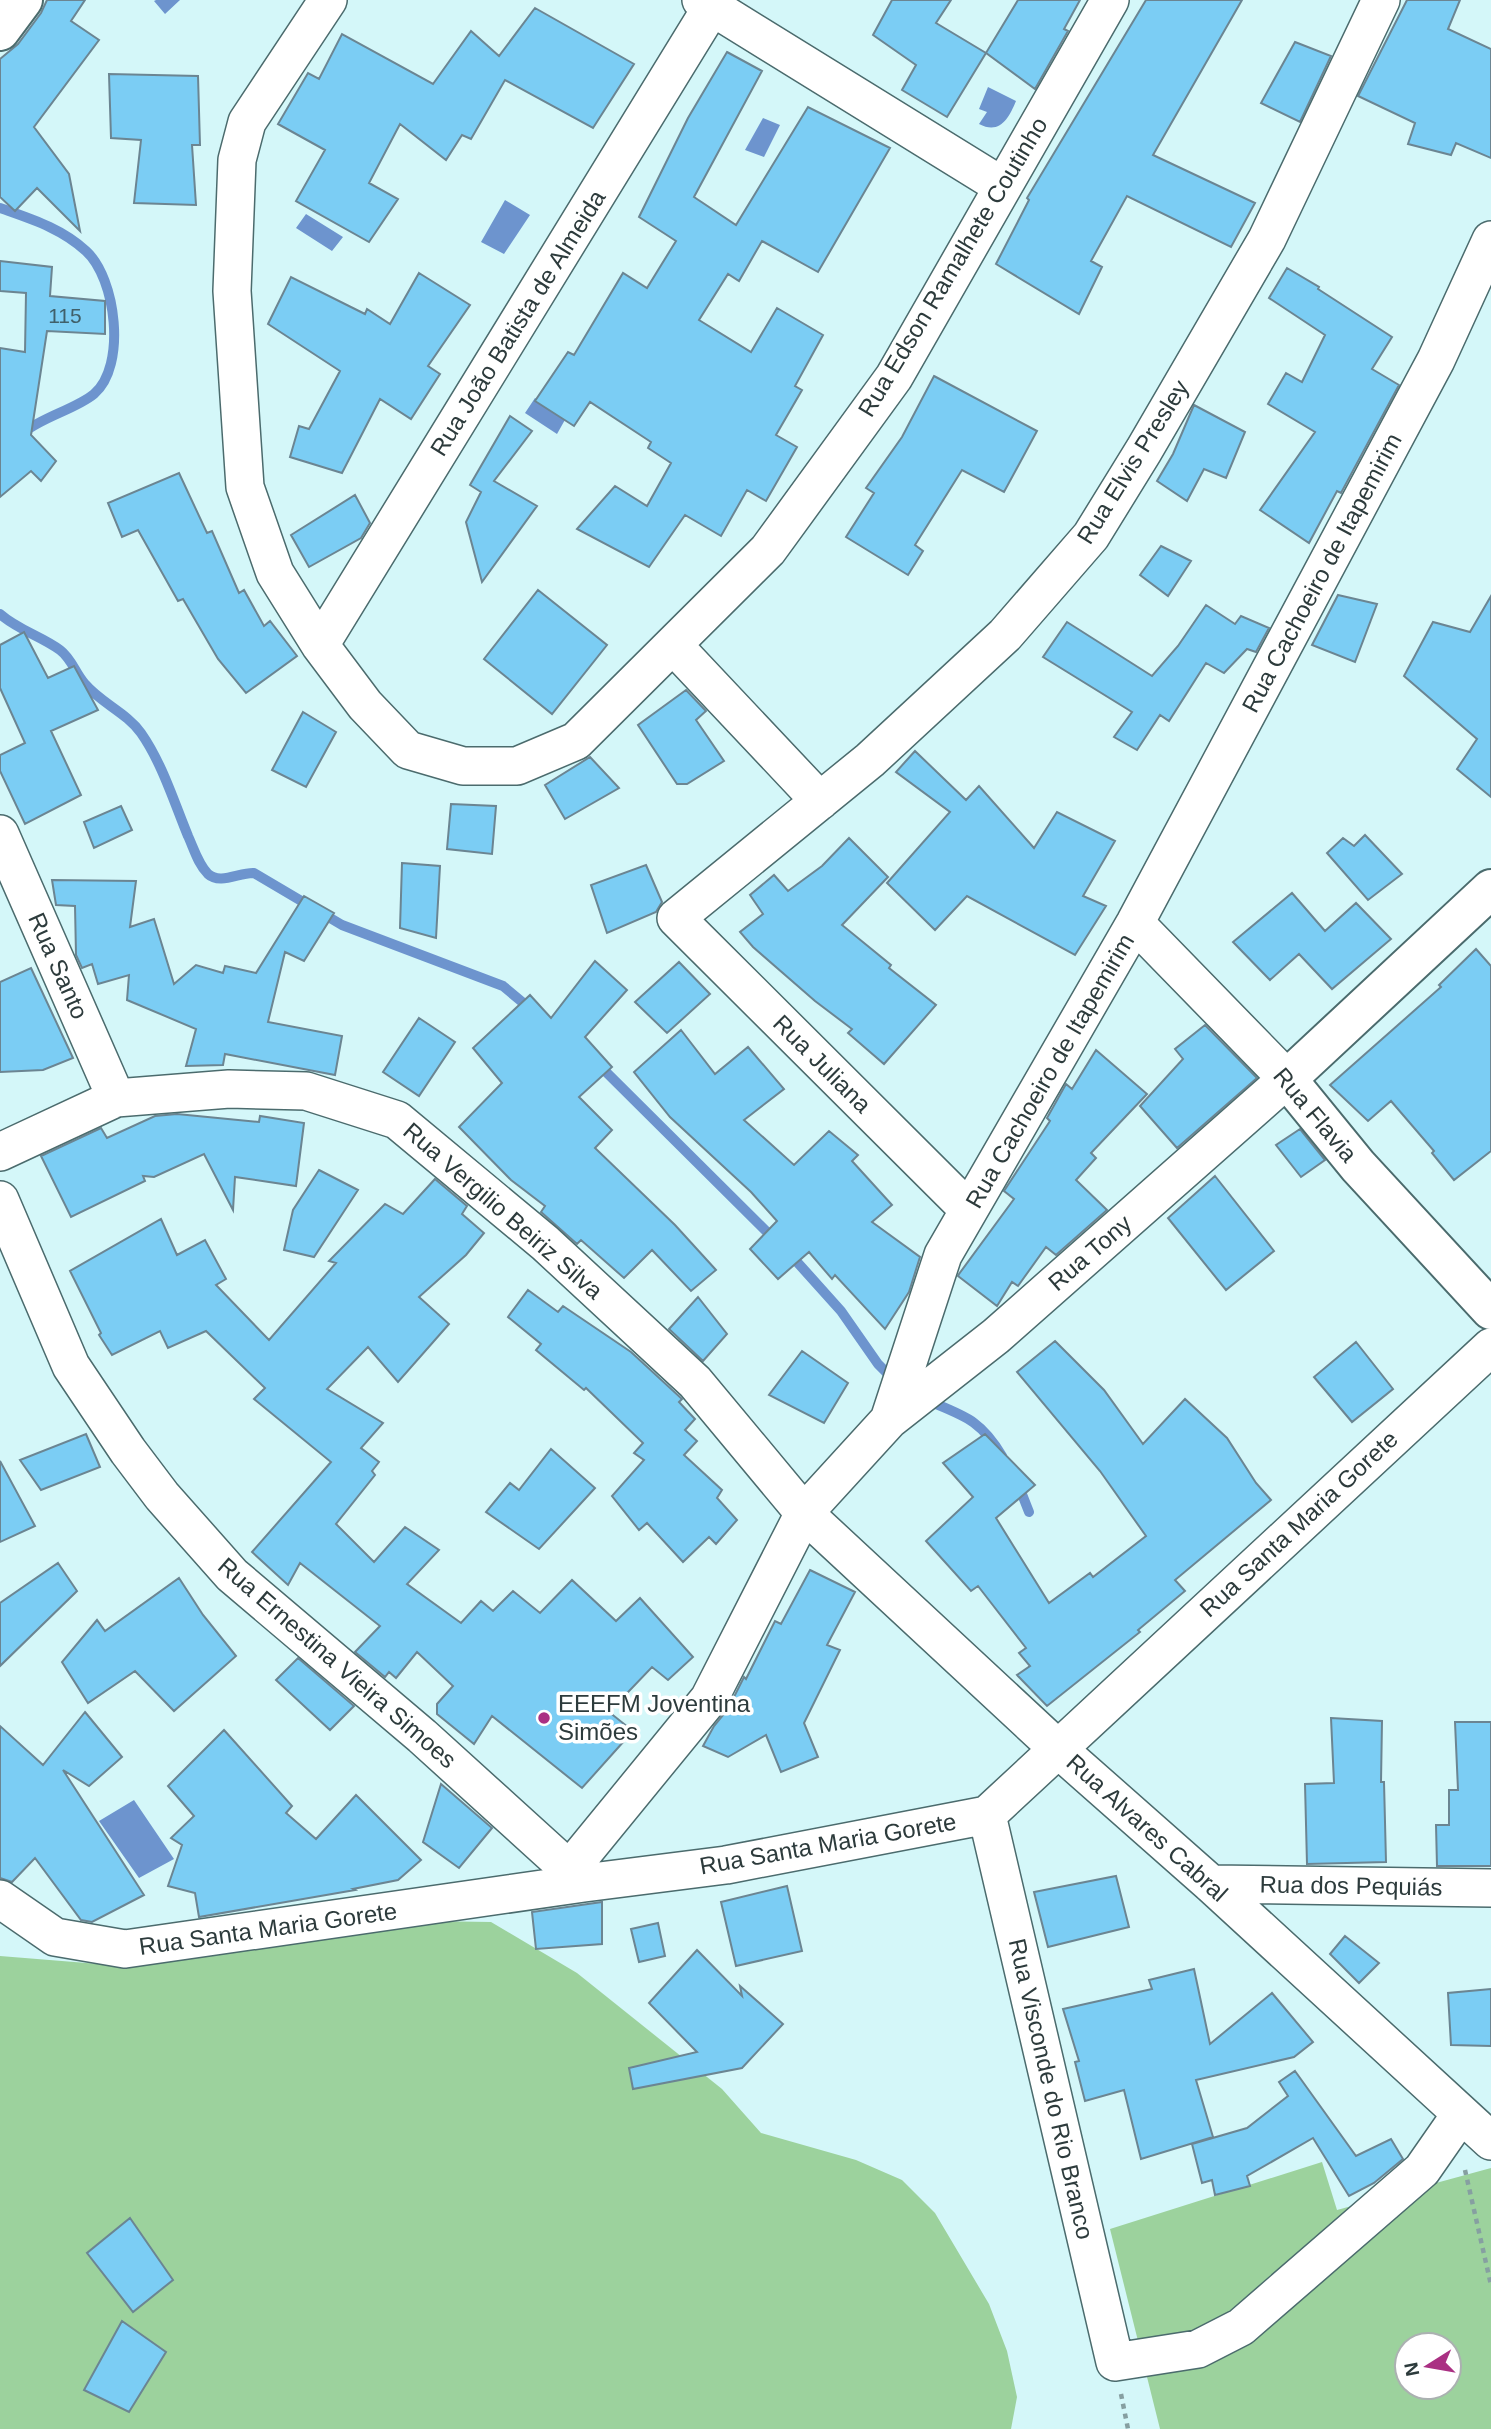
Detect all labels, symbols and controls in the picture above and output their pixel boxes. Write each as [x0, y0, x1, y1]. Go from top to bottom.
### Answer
street label: Rua Edson Ramalhete Coutinho [852, 112, 1053, 421]
street label: Rua João Batista de Almeida [424, 184, 611, 461]
house number: 115 [48, 304, 82, 327]
street label: Rua Elvis Presley [1071, 375, 1194, 549]
street label: Rua Cachoeiro de Itapemirim [1236, 429, 1407, 717]
street label: Rua Santo [23, 908, 94, 1023]
street label: Rua Cachoeiro de Itapemirim [960, 929, 1139, 1213]
street label: Rua Juliana [768, 1009, 877, 1118]
street label: Rua Flavia [1268, 1062, 1363, 1168]
street label: Rua Vergilio Beiriz Silva [398, 1117, 609, 1305]
street label: Rua Tony [1043, 1209, 1137, 1296]
street label: Rua Santa Maria Gorete [1194, 1425, 1403, 1622]
street label: Rua Ernestina Vieira Simoes [213, 1552, 462, 1773]
place label: EEEFM Joventina Simões [558, 1690, 751, 1745]
marker: EEEFM Joventina Simões [536, 1710, 552, 1726]
street label: Rua Alvares Cabral [1061, 1748, 1233, 1907]
street label: Rua Santa Maria Gorete [697, 1808, 958, 1879]
street label: Rua dos Pequiás [1259, 1870, 1443, 1901]
street label: Rua Santa Maria Gorete [137, 1897, 399, 1960]
street label: Rua Visconde do Rio Branco [1004, 1936, 1099, 2242]
north arrow [1393, 2331, 1463, 2401]
text: N [1400, 2360, 1423, 2378]

